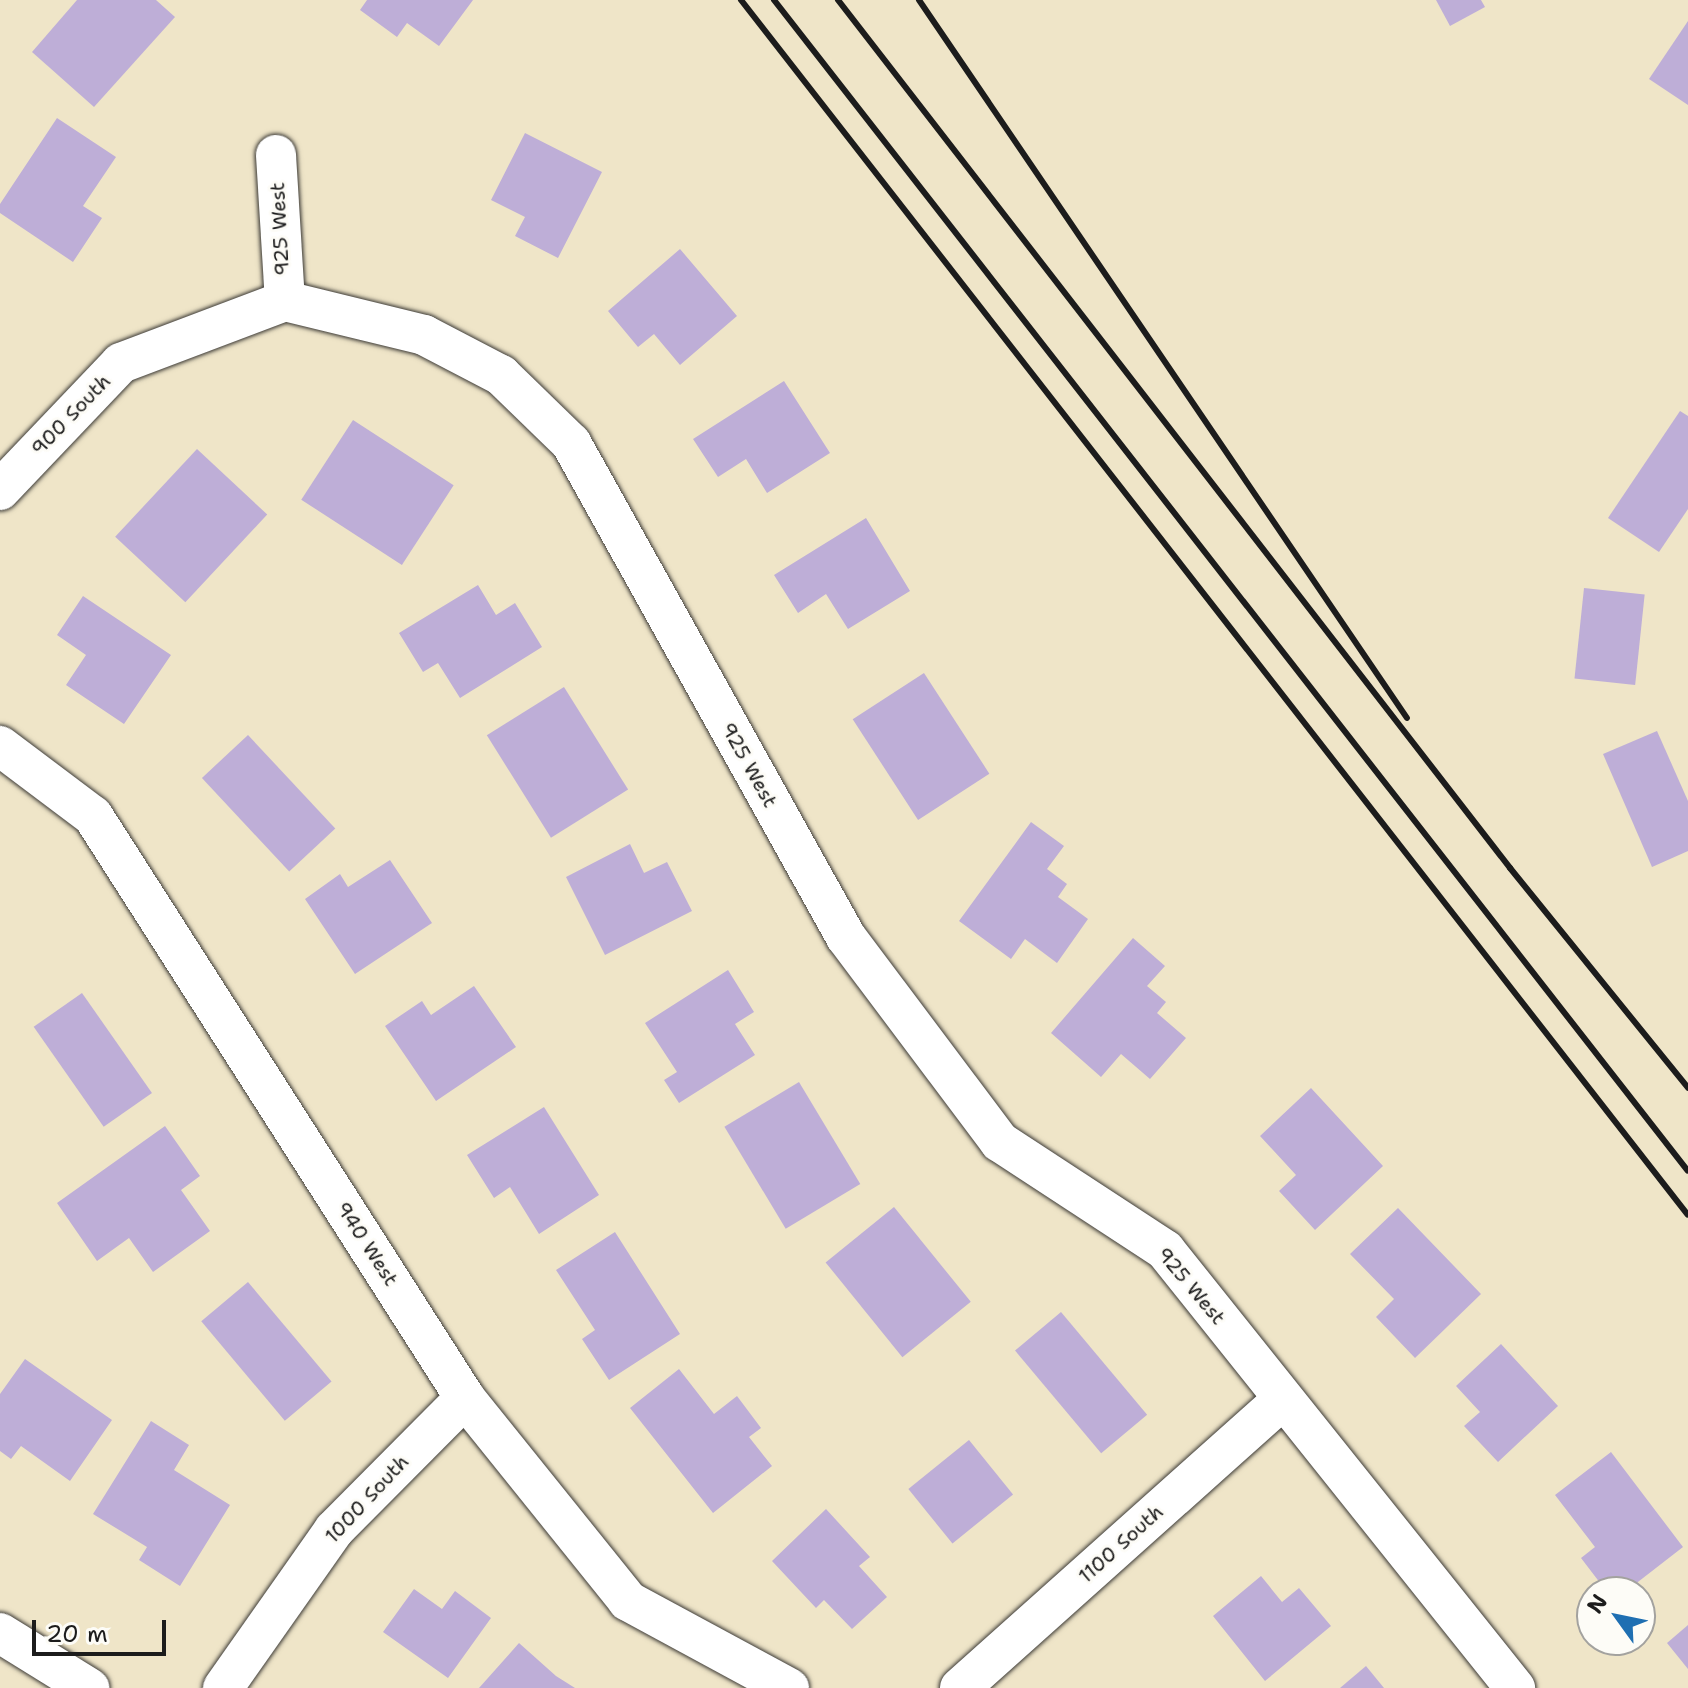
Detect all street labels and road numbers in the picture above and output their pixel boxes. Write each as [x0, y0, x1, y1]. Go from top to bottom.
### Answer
street label: 925 West [266, 182, 294, 276]
street label: 900 South [26, 369, 116, 461]
street label: 925 West [716, 718, 782, 812]
street label: 940 West [331, 1197, 403, 1291]
street label: 925 West [1152, 1243, 1230, 1329]
street label: 1000 South [320, 1450, 414, 1548]
street label: 1100 South [1074, 1500, 1168, 1588]

